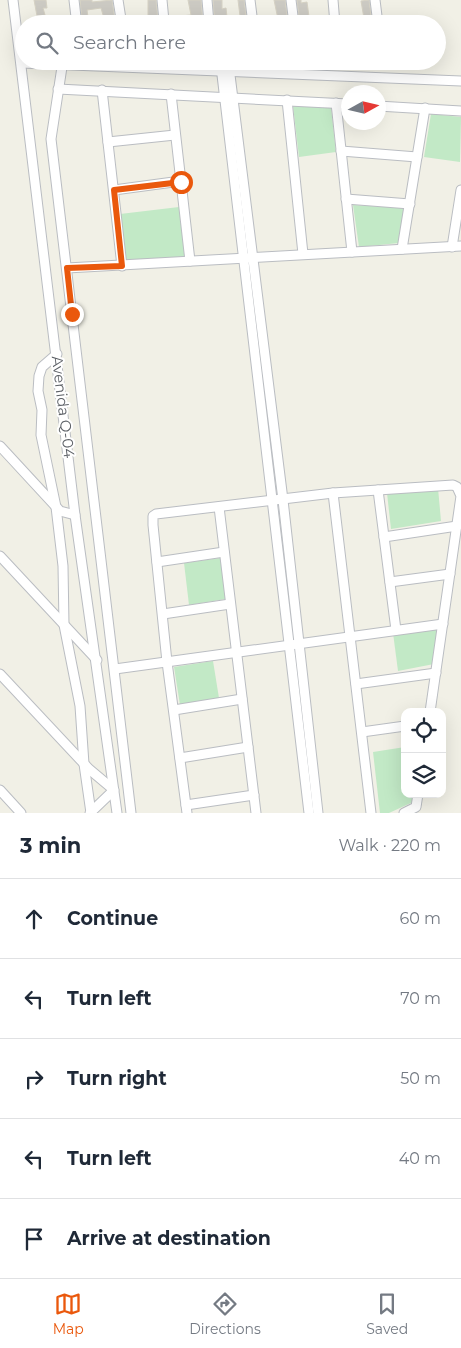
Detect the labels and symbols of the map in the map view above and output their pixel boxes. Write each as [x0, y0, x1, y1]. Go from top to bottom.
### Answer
north arrow [341, 85, 386, 130]
route start [170, 171, 193, 194]
route end [61, 303, 84, 326]
street label: Avenida Q-04 [48, 355, 79, 459]

